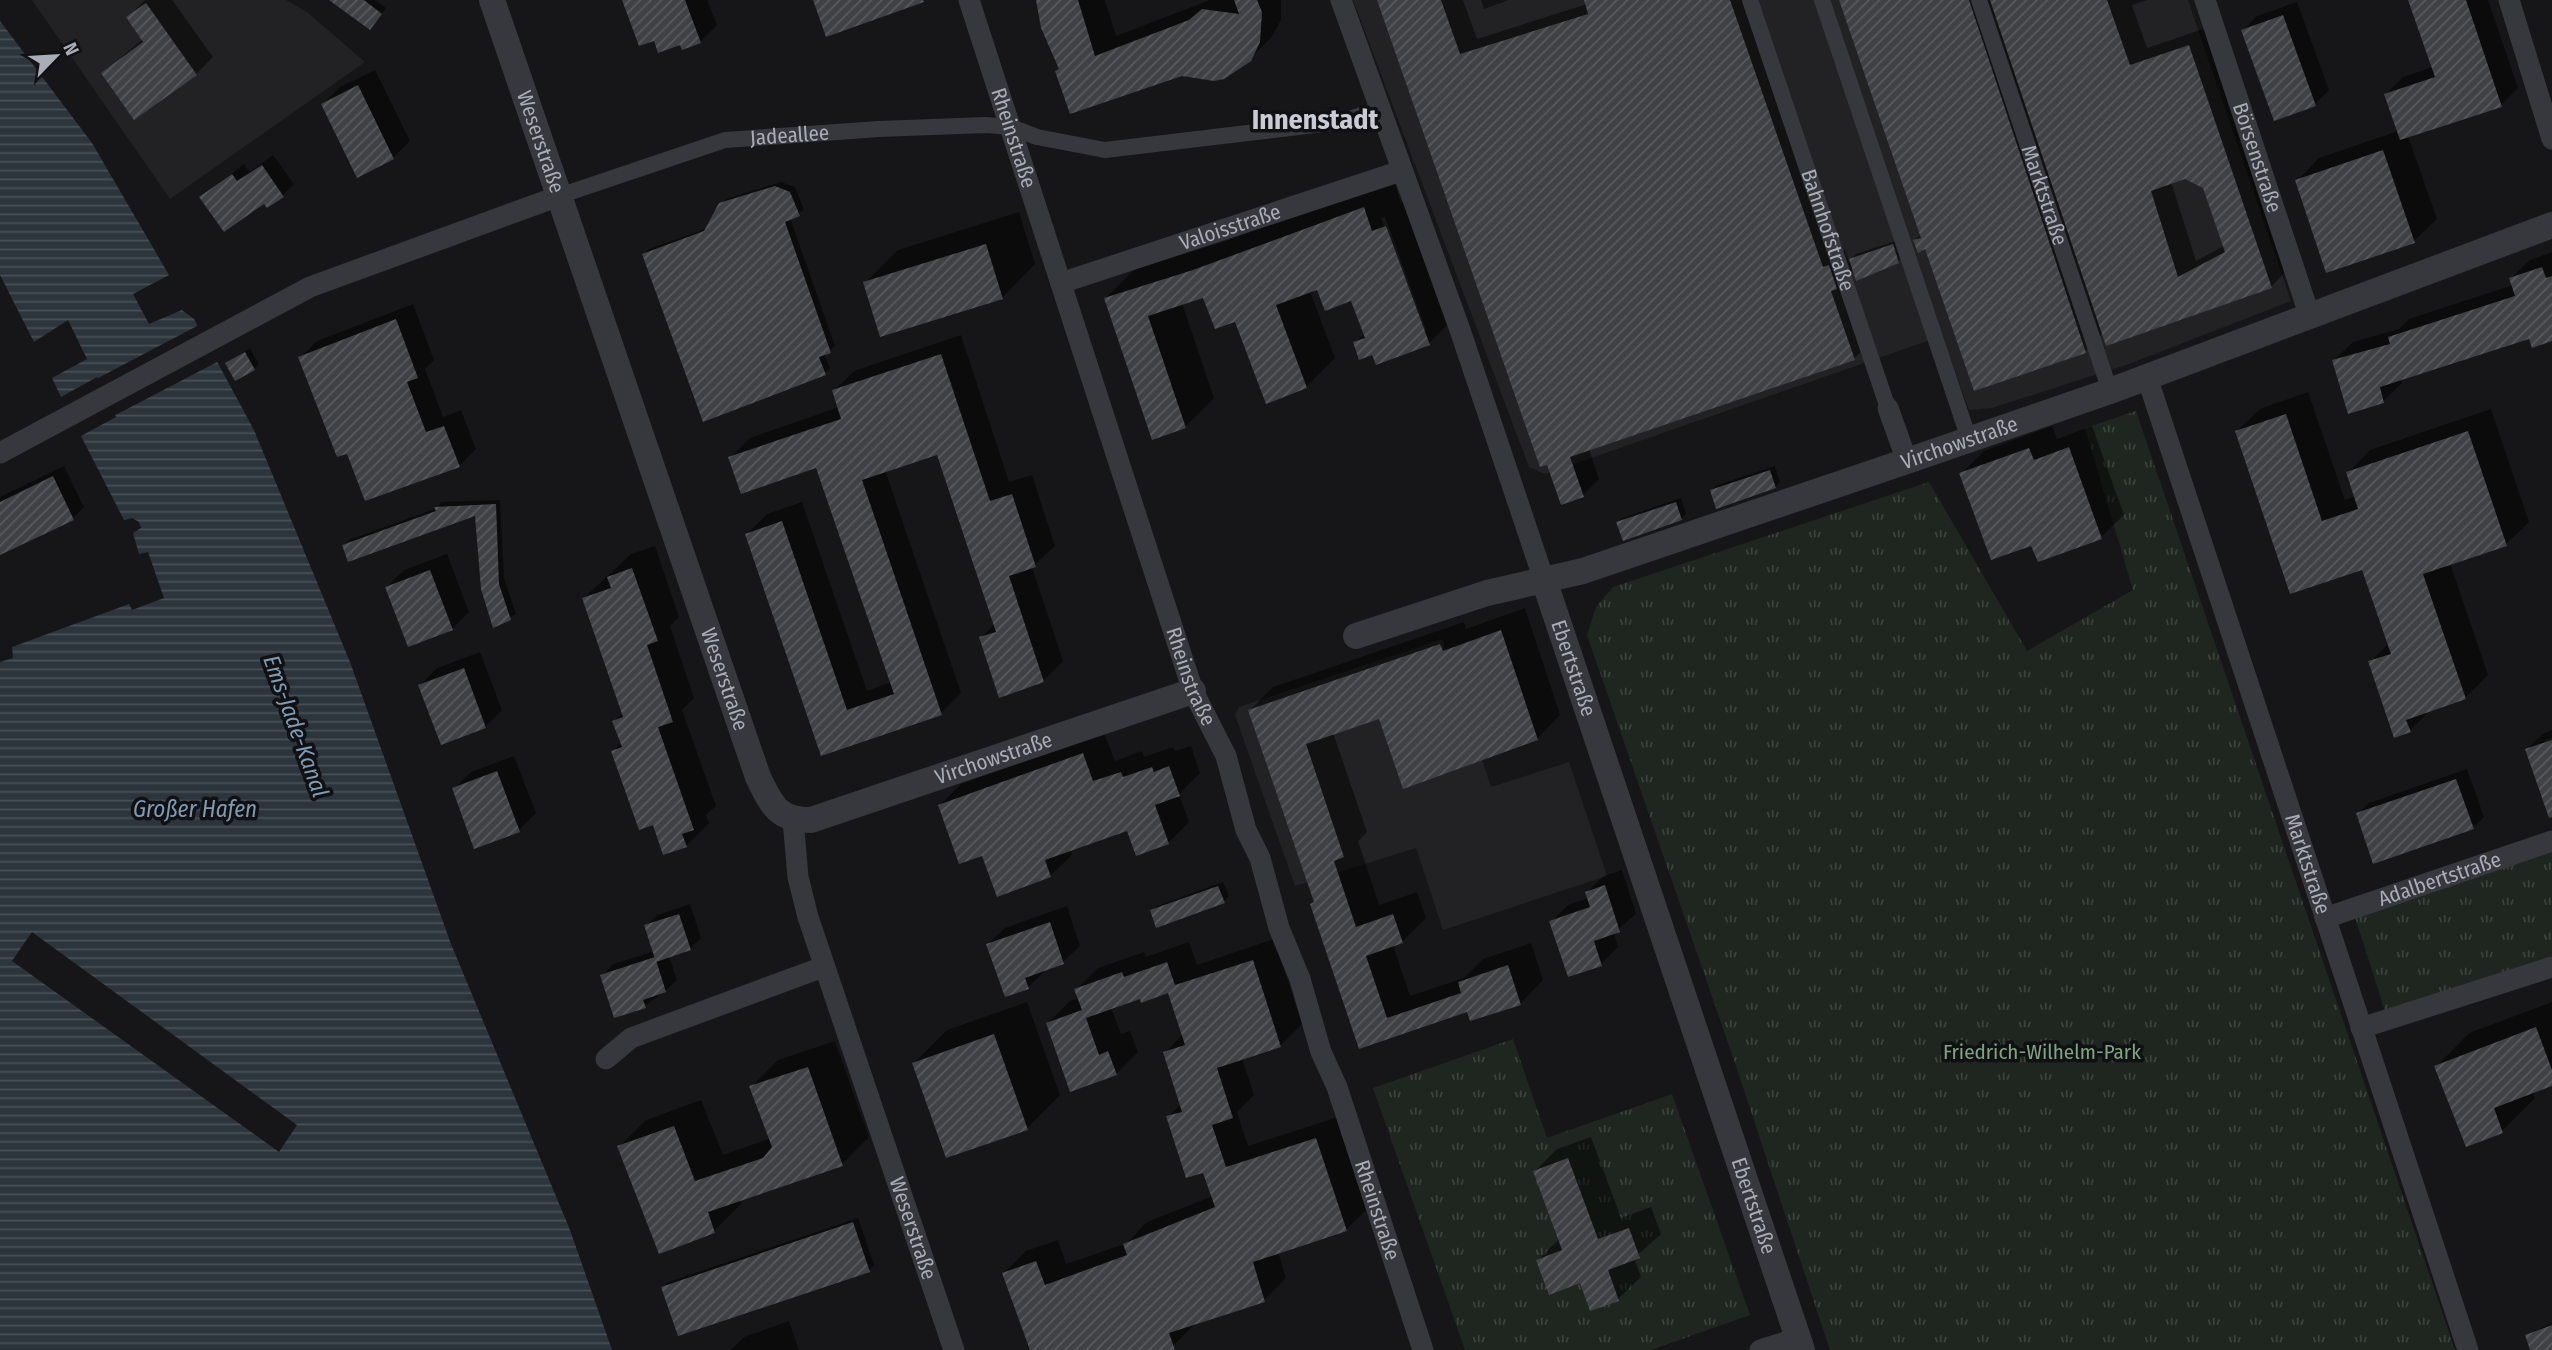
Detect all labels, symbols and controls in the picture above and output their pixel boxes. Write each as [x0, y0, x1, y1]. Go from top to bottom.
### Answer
north arrow [21, 21, 91, 91]
text: N [58, 39, 84, 59]
street label: Rheinstraße [985, 85, 1042, 191]
street label: Weserstraße [511, 87, 570, 197]
street label: Börsenstraße [2227, 99, 2288, 216]
district label: Innenstadt [1252, 103, 1379, 136]
street label: Jadeallee [749, 120, 830, 151]
street label: Marktstraße [2016, 142, 2073, 249]
street label: Bahnhofstraße [1795, 166, 1861, 294]
street label: Valoisstraße [1176, 199, 1284, 256]
street label: Virchowstraße [1898, 411, 2021, 475]
street label: Ebertstraße [1545, 617, 1602, 720]
street label: Rheinstraße [1160, 624, 1222, 730]
street label: Weserstraße [695, 625, 754, 734]
water label: Ems-Jade-Kanal [257, 651, 335, 801]
street label: Virchowstraße [932, 727, 1056, 790]
water label: Großer Hafen [133, 795, 257, 823]
street label: Marktstraße [2279, 811, 2336, 917]
street label: Adalbertstraße [2375, 846, 2504, 912]
park label: Friedrich-Wilhelm-Park [1943, 1039, 2141, 1065]
street label: Ebertstraße [1725, 1154, 1782, 1257]
street label: Rheinstraße [1349, 1157, 1406, 1264]
street label: Weserstraße [884, 1174, 942, 1283]

